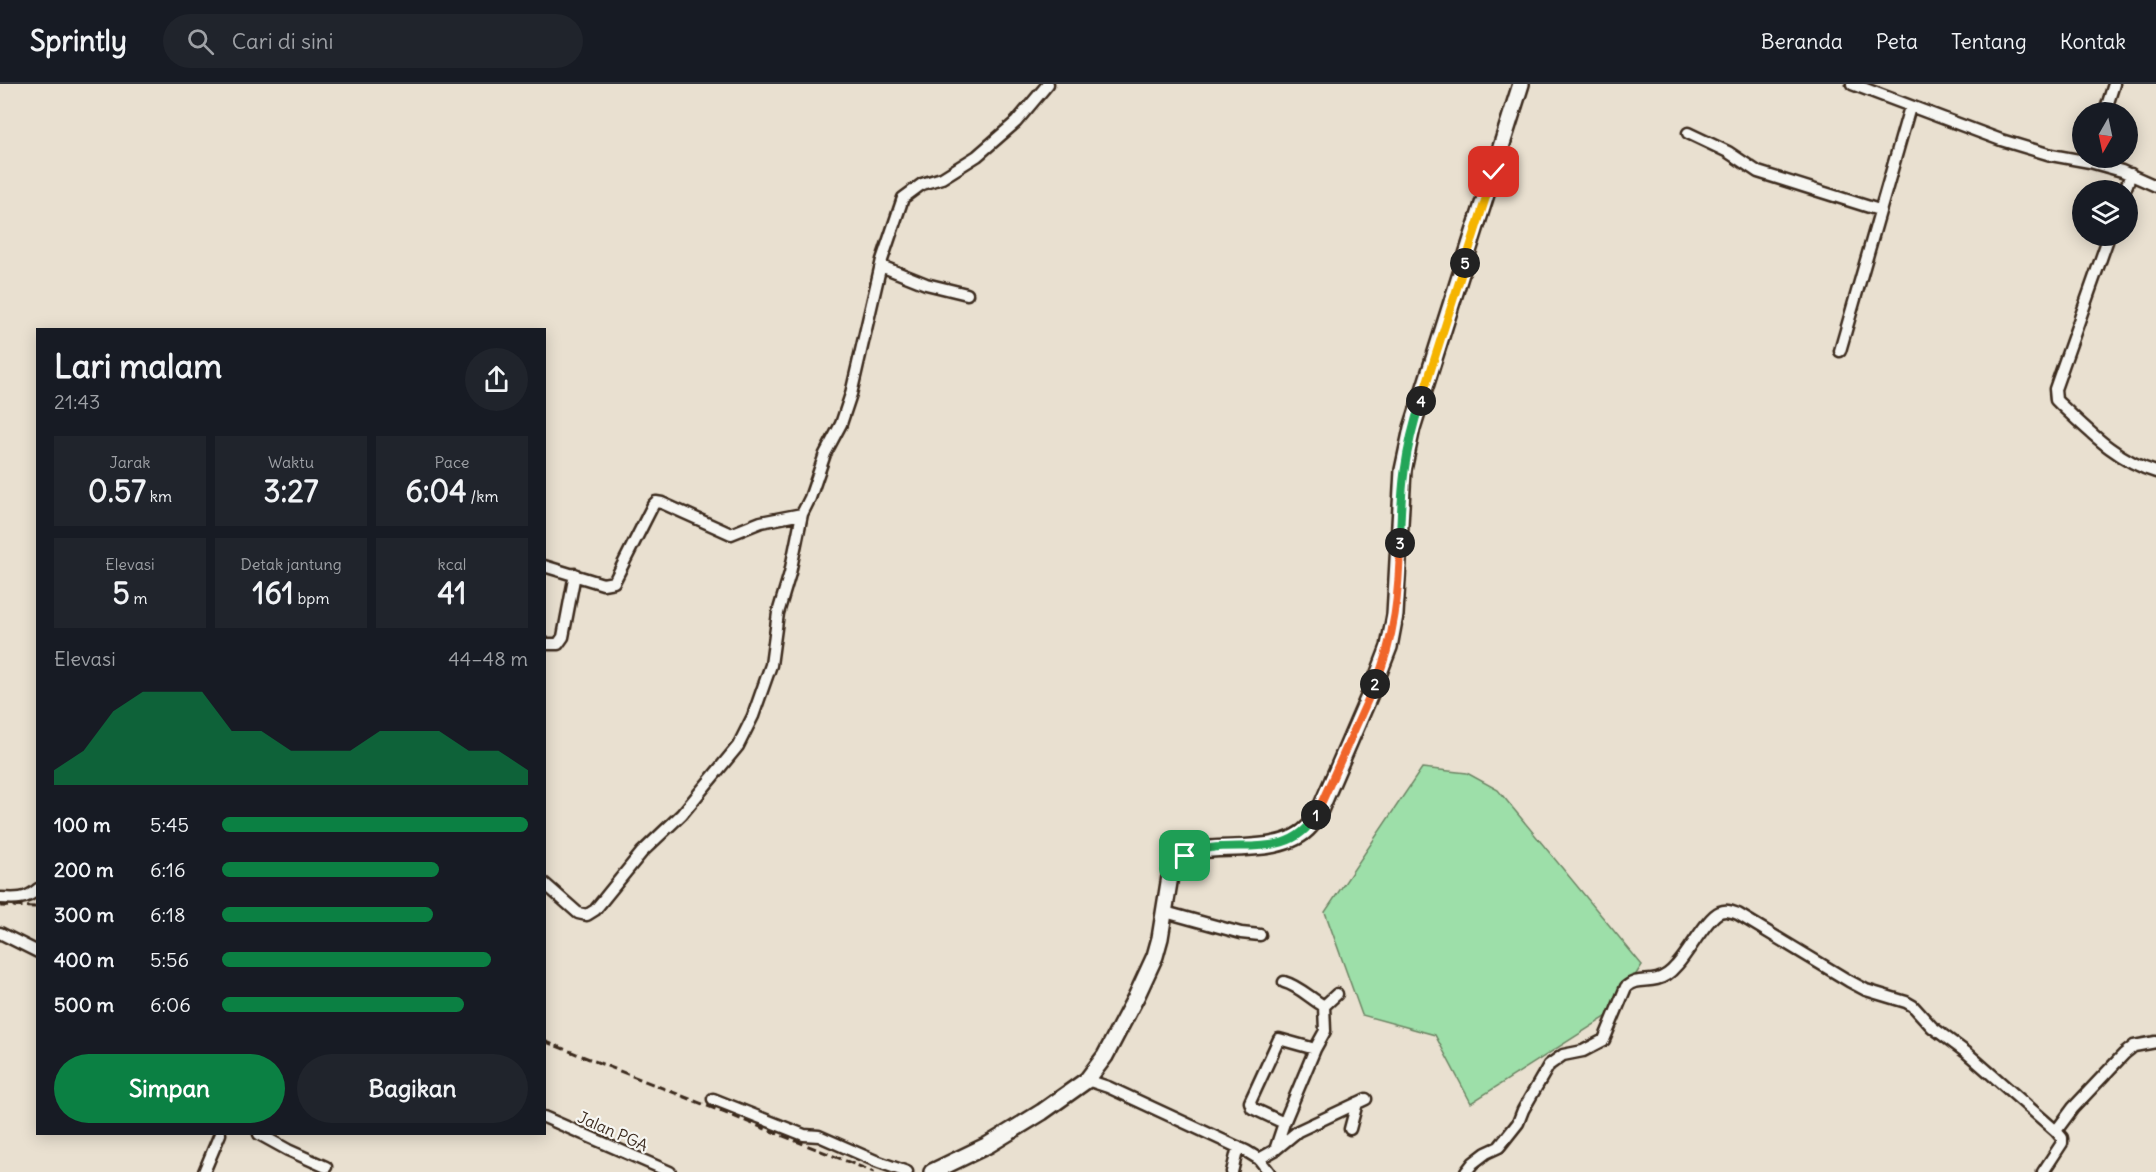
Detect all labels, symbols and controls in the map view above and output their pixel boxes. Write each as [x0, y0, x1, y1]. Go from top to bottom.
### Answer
search box [163, 14, 583, 68]
text: Sprintly [30, 23, 127, 59]
icon: search [184, 25, 217, 58]
text: Cari di sini [232, 27, 334, 55]
text: Beranda [1761, 28, 1843, 55]
text: Peta [1876, 28, 1918, 55]
text: Tentang [1951, 28, 2027, 55]
text: Kontak [2060, 28, 2126, 55]
north arrow [2072, 102, 2138, 168]
map controls [2072, 102, 2138, 246]
pin [1468, 146, 1519, 197]
icon: check [1477, 155, 1510, 188]
button: layers [2072, 180, 2138, 246]
pin: 5 [1450, 248, 1480, 278]
text: 5 [1460, 253, 1470, 273]
text: Lari malam [54, 345, 222, 387]
button: share [465, 348, 528, 411]
pin: 4 [1406, 386, 1436, 416]
text: 21:43 [54, 389, 100, 414]
text: 4 [1416, 391, 1426, 411]
text: Jarak [110, 452, 150, 472]
text: Waktu [268, 452, 314, 472]
text: Pace [435, 452, 469, 472]
text: 0.57 [88, 472, 146, 510]
text: 3:27 [264, 472, 318, 510]
text: 6:04 [406, 472, 467, 510]
text: km [146, 486, 172, 506]
text: /km [467, 486, 498, 506]
pin: 3 [1385, 528, 1415, 558]
text: 3 [1395, 533, 1405, 553]
text: Elevasi [105, 554, 155, 574]
text: Detak jantung [240, 554, 342, 574]
text: kcal [438, 554, 466, 574]
text: 5 [112, 574, 130, 612]
text: 161 [253, 574, 294, 612]
text: 41 [438, 574, 466, 612]
text: m [130, 588, 148, 608]
text: bpm [294, 588, 329, 608]
text: Elevasi [54, 646, 116, 671]
text: 44–48 m [448, 646, 528, 671]
pin: 2 [1360, 669, 1390, 699]
text: 2 [1371, 674, 1379, 694]
pin: 1 [1301, 800, 1331, 830]
text: 1 [1313, 805, 1319, 825]
text: 100 m [54, 812, 111, 837]
text: 5:45 [150, 812, 189, 837]
pin [1159, 830, 1210, 881]
icon: arrive [1168, 839, 1201, 872]
text: 200 m [54, 857, 114, 882]
text: 6:16 [150, 857, 186, 882]
text: 300 m [54, 902, 114, 927]
text: 6:18 [150, 902, 186, 927]
text: 400 m [54, 947, 114, 972]
text: 5:56 [150, 947, 189, 972]
text: 500 m [54, 992, 114, 1017]
text: 6:06 [150, 992, 191, 1017]
button: Simpan [54, 1054, 285, 1123]
button: Bagikan [297, 1054, 528, 1123]
street label: Jalan PGA [575, 1107, 651, 1155]

